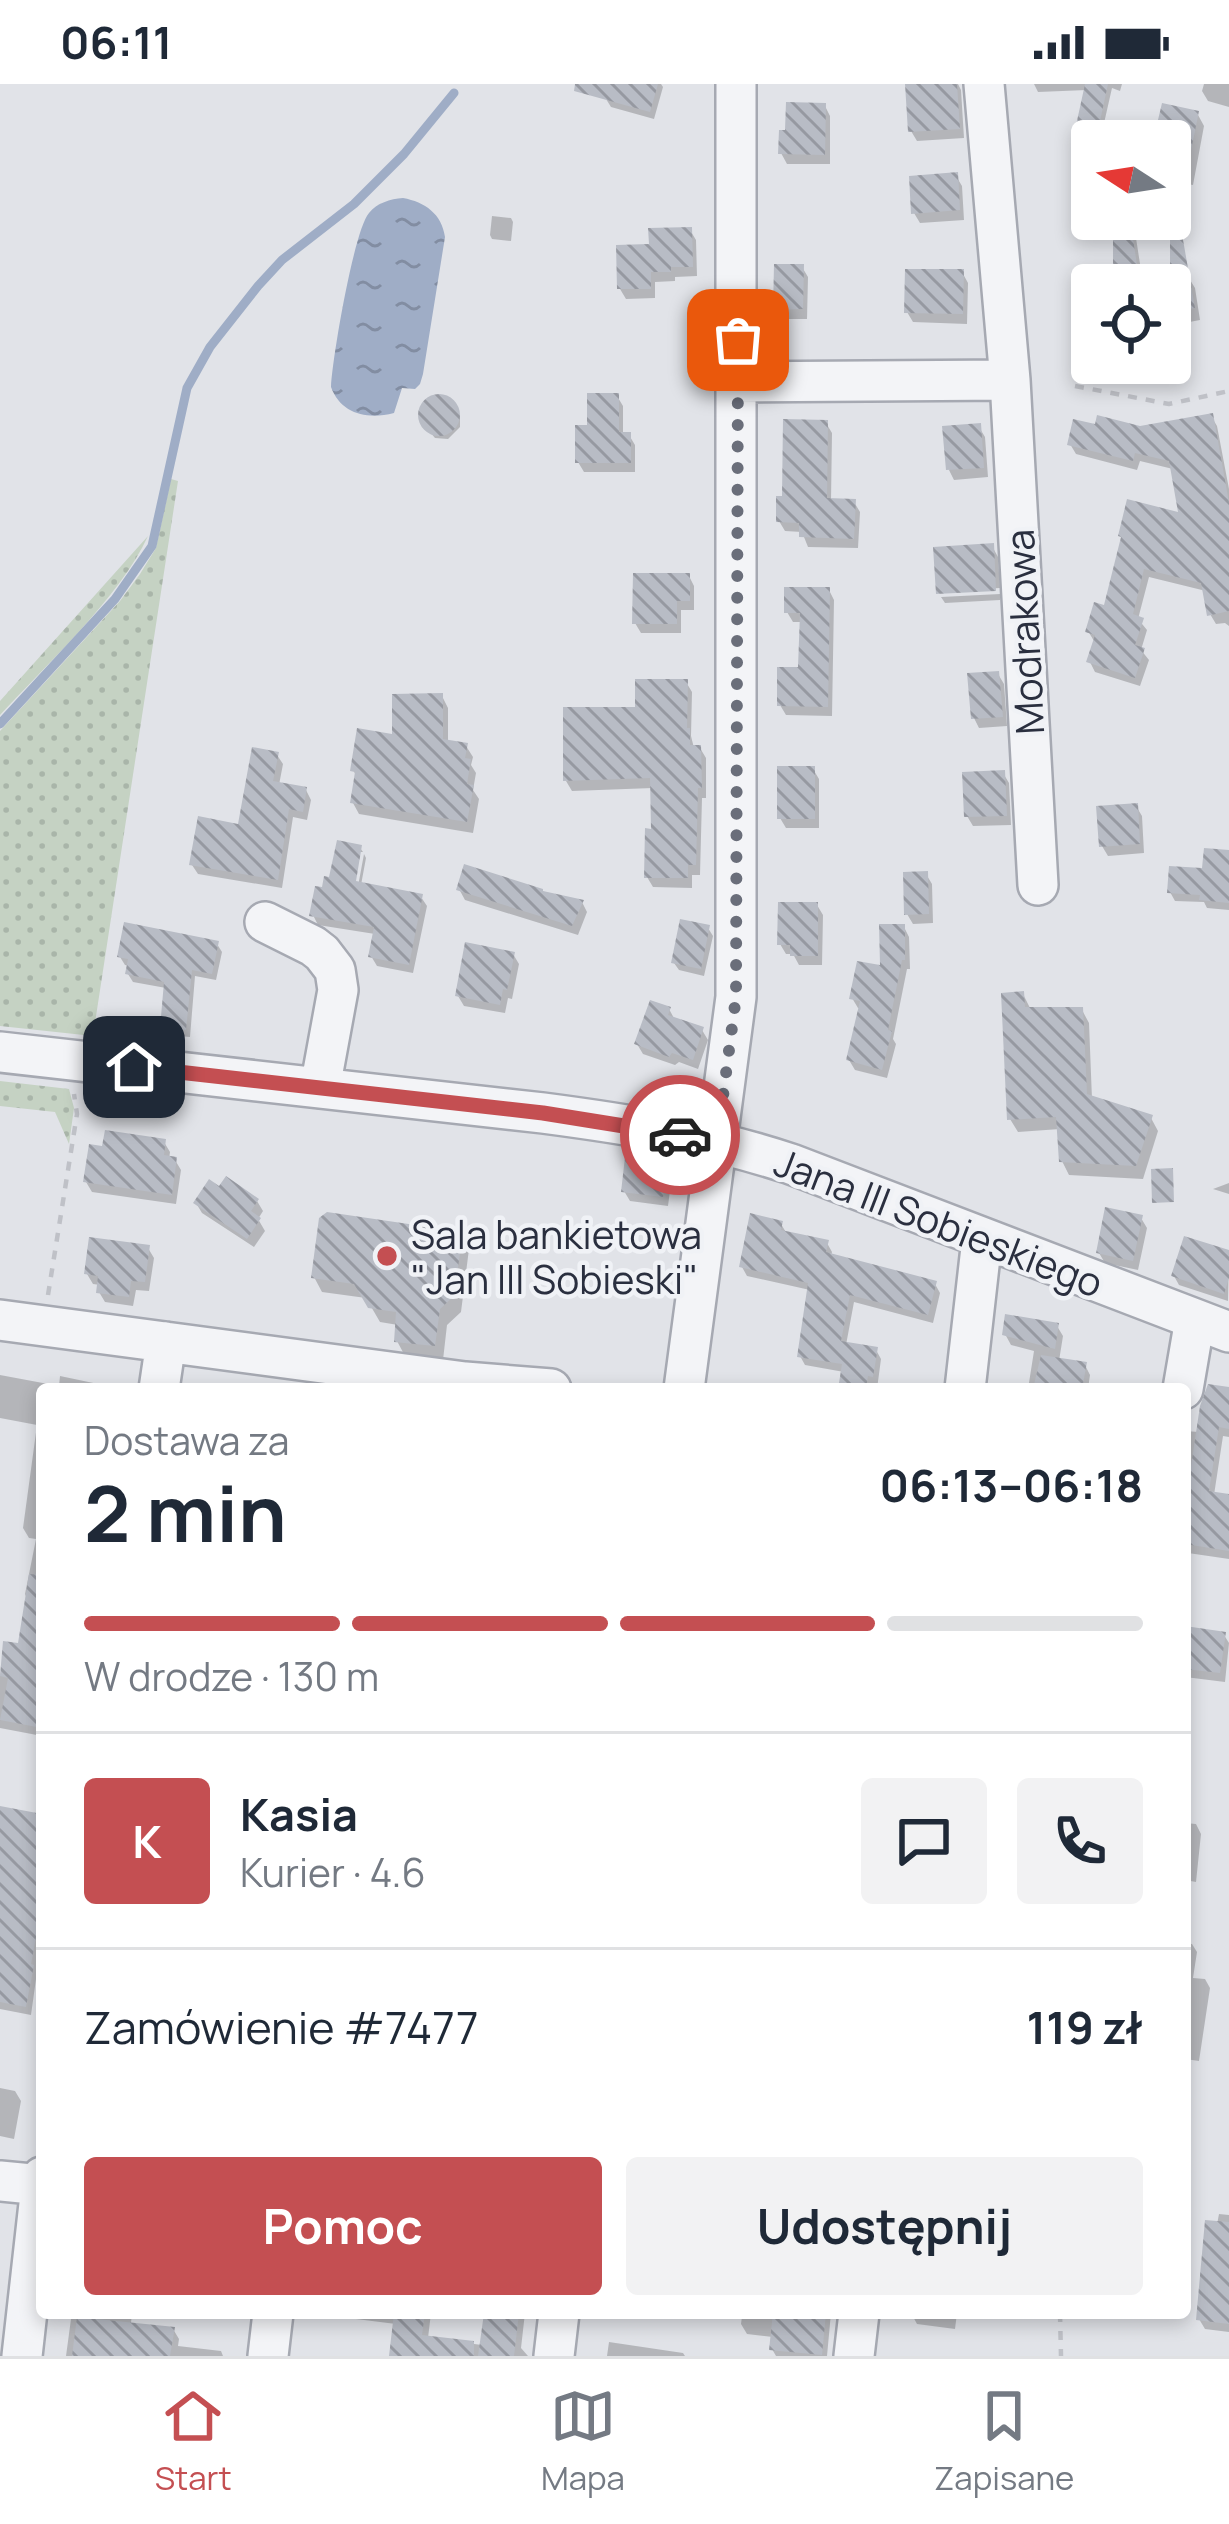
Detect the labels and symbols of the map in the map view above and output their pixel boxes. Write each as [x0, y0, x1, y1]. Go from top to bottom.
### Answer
north arrow [1071, 120, 1191, 240]
pin [687, 289, 789, 391]
street label: Modrakowa [992, 528, 1056, 736]
pin [83, 1016, 185, 1118]
courier [620, 1075, 740, 1195]
street label: Jana III Sobieskiego [767, 1135, 1111, 1309]
place label: Sala bankietowa "Jan III Sobieski" [411, 1207, 702, 1306]
marker: Sala bankietowa "Jan III Sobieski" [374, 1243, 400, 1269]

